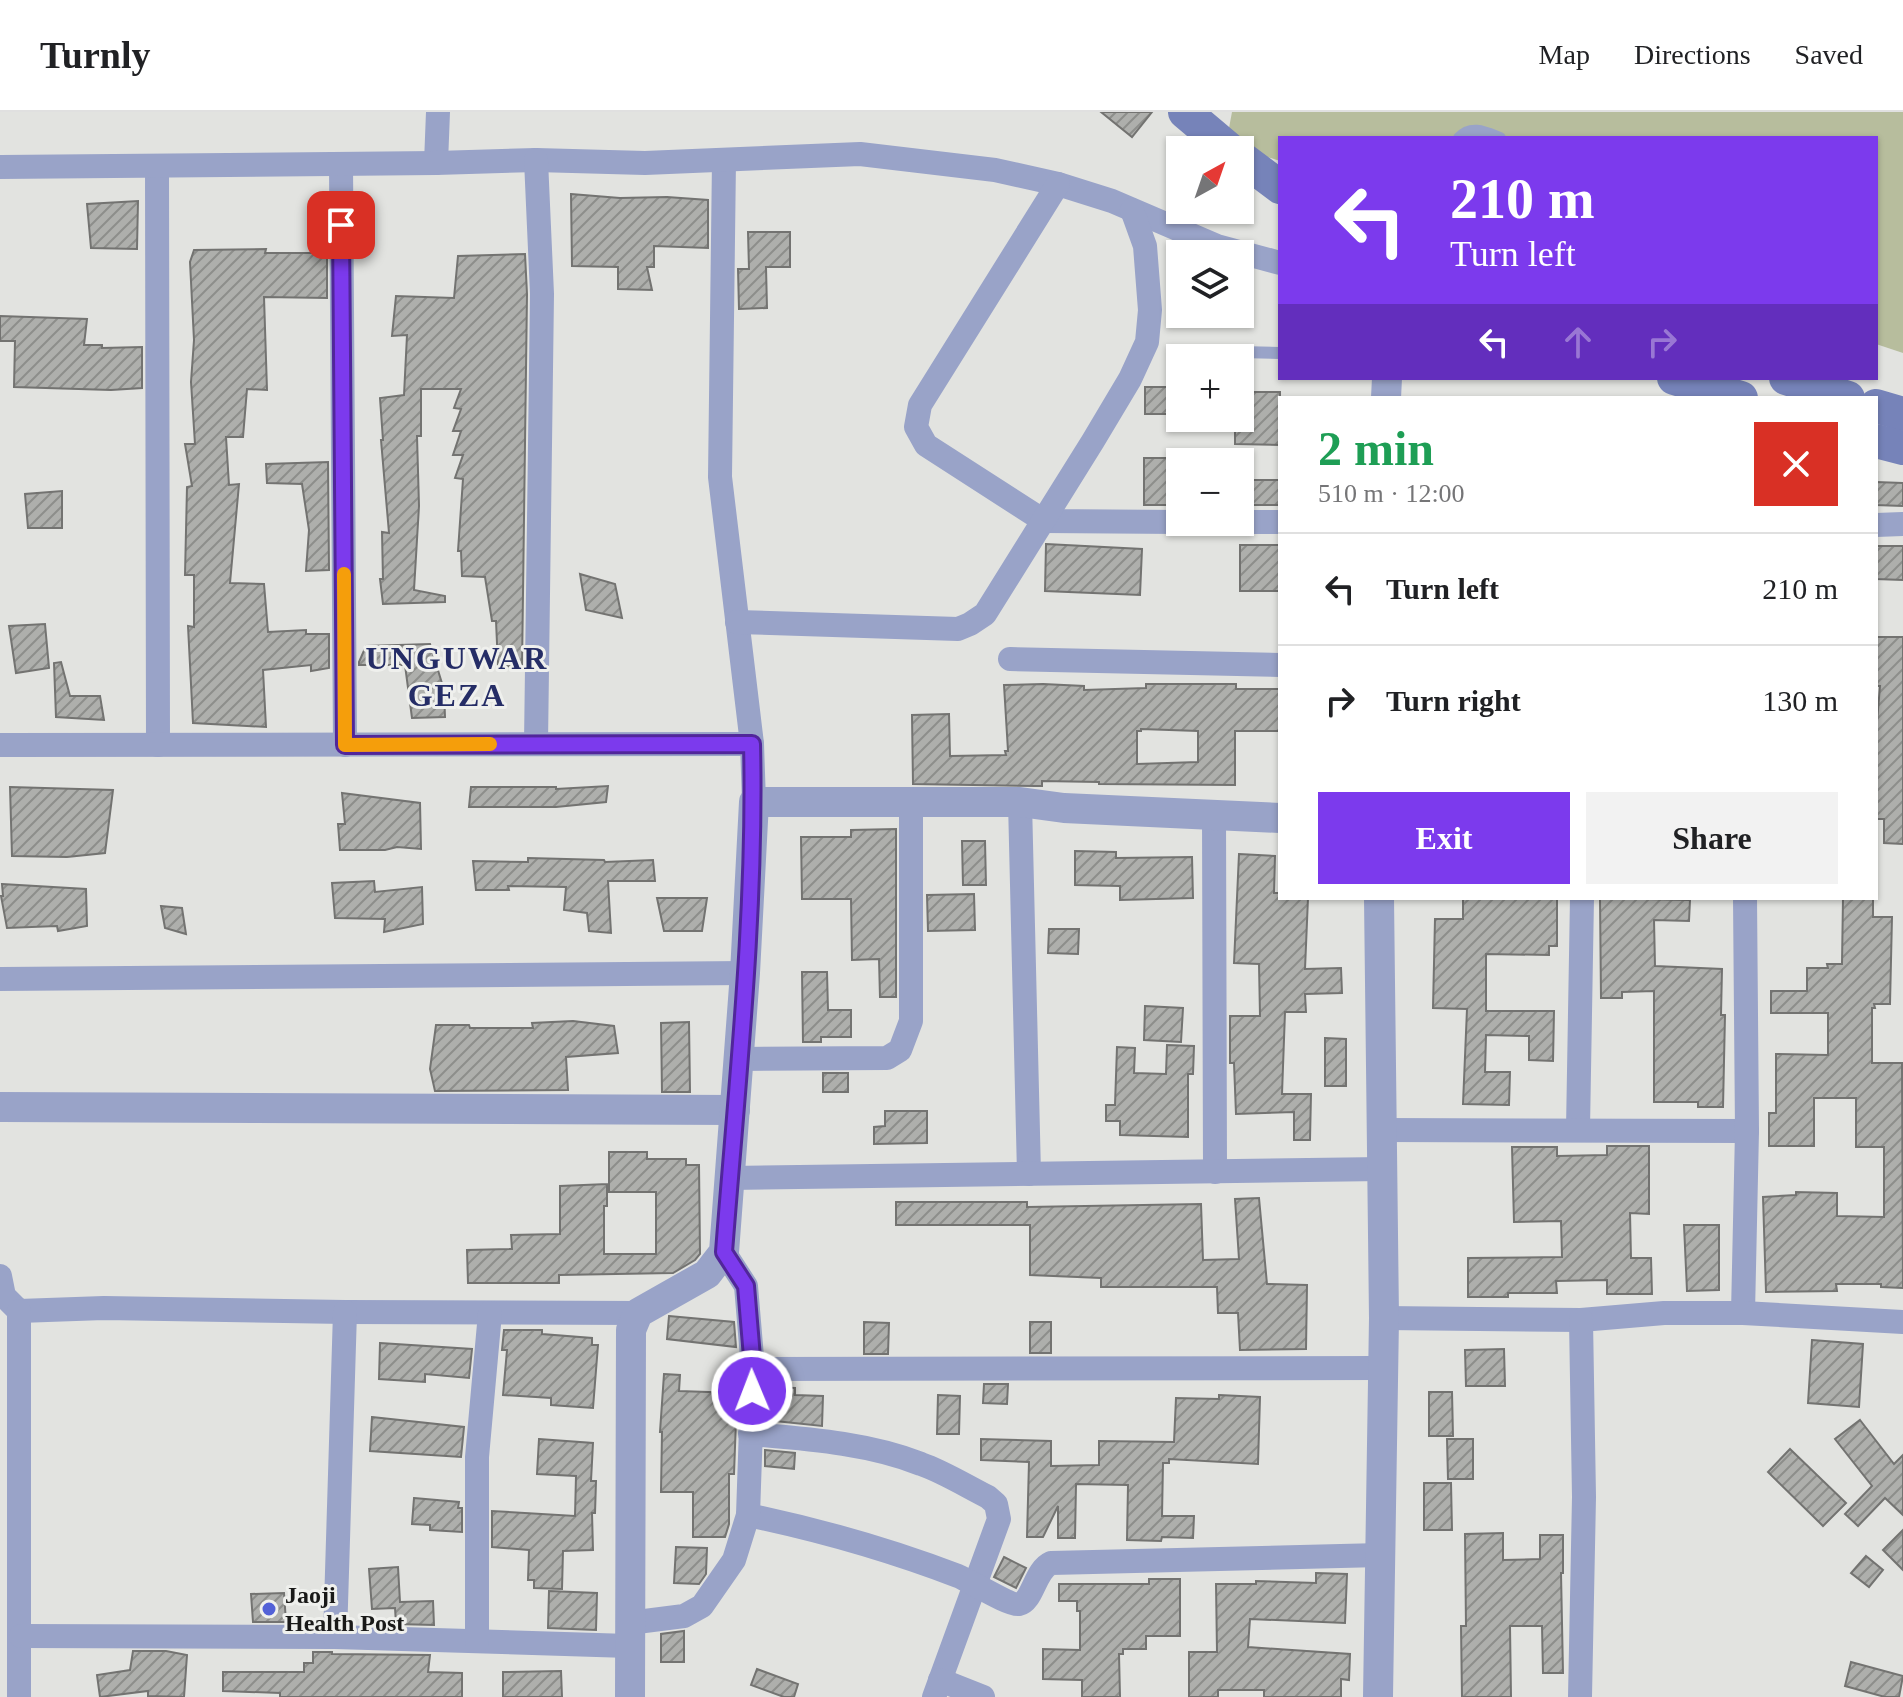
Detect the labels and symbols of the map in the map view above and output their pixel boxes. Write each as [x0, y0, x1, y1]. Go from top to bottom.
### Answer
north arrow [1166, 136, 1254, 224]
pin [307, 191, 375, 259]
district label: UNGUWAR GEZA [366, 640, 548, 713]
position arrow [710, 1349, 794, 1433]
place label: Jaoji Health Post [285, 1582, 404, 1636]
marker: Jaoji Health Post [260, 1600, 278, 1618]

